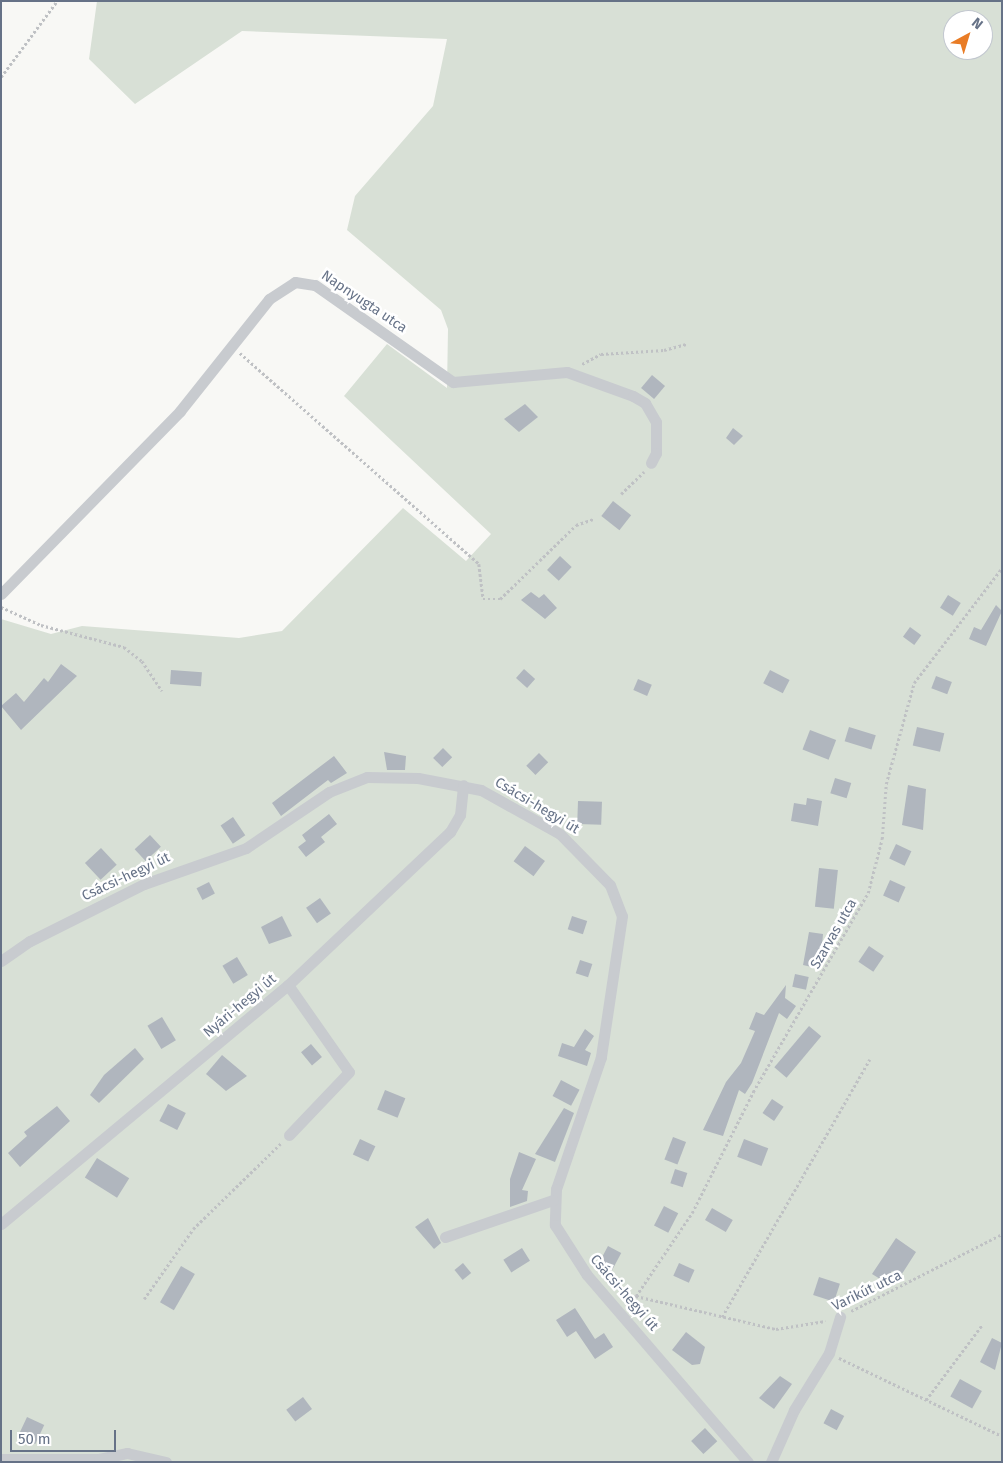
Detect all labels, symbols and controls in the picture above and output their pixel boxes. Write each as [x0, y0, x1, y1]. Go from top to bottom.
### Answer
north arrow [943, 10, 993, 60]
text: N [968, 14, 986, 33]
street label: Napnyugta utca [318, 267, 410, 337]
street label: Csácsi-hegyi út [492, 774, 582, 838]
street label: Csácsi-hegyi út [79, 849, 173, 905]
street label: Szarvas utca [807, 896, 861, 972]
street label: Nyári-hegyi út [200, 971, 280, 1041]
street label: Csácsi-hegyi út [586, 1252, 662, 1334]
street label: Varikút utca [829, 1267, 905, 1315]
scale bar [12, 1420, 119, 1452]
text: 50 m [18, 1430, 51, 1448]

